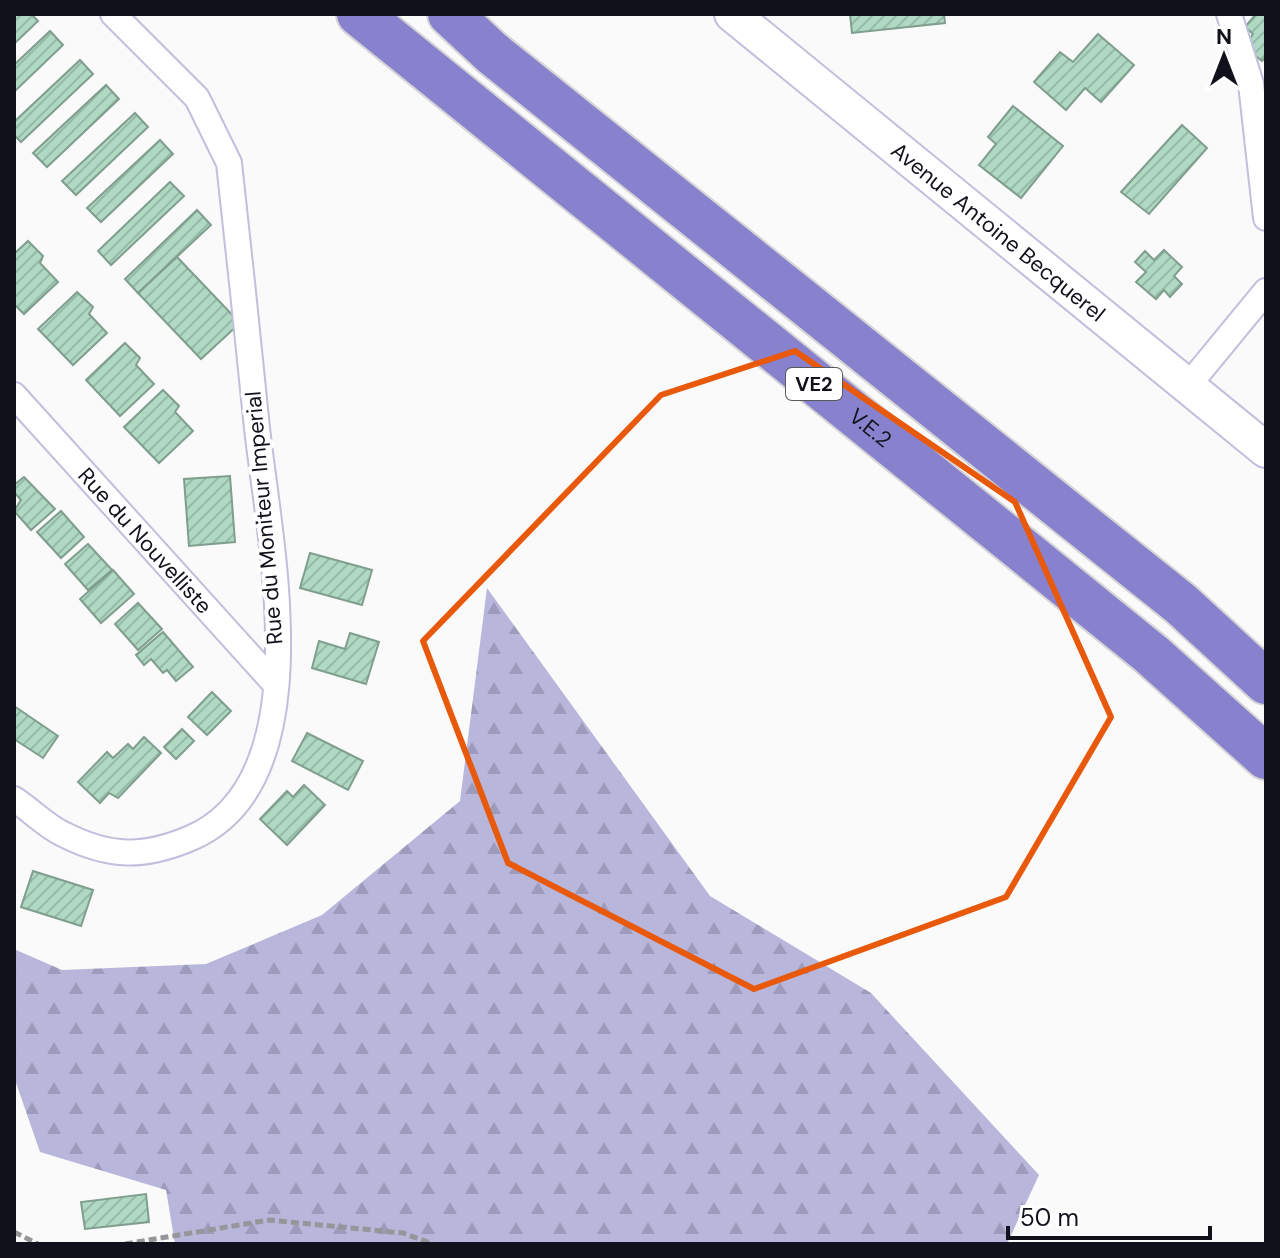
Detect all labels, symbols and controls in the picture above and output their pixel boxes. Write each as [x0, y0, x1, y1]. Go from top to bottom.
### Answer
north arrow [1184, 16, 1264, 96]
text: N [1216, 22, 1232, 51]
street label: Avenue Antoine Becquerel [886, 136, 1111, 328]
road number: VE2 [786, 368, 842, 400]
street label: Rue du Moniteur Imperial [238, 390, 290, 646]
street label: V.E.2 [843, 402, 898, 454]
street label: Rue du Nouvelliste [72, 461, 219, 620]
scale bar [1008, 1190, 1210, 1240]
text: 50 m [1020, 1202, 1079, 1233]

